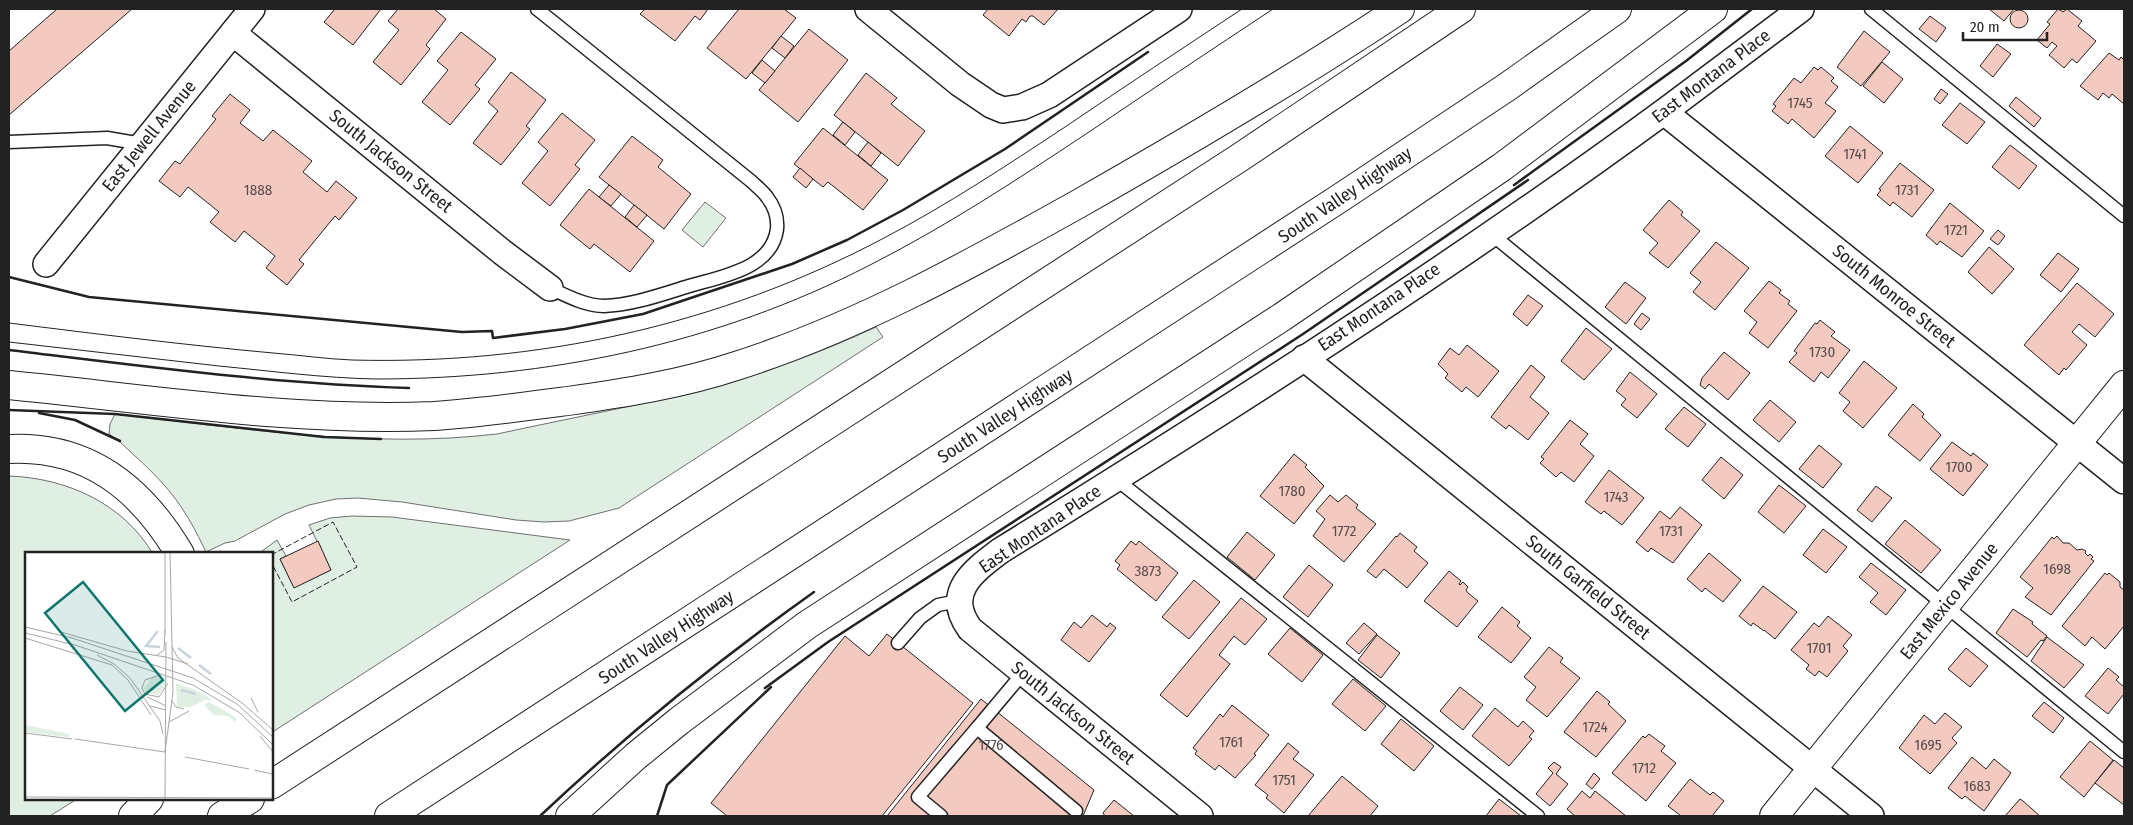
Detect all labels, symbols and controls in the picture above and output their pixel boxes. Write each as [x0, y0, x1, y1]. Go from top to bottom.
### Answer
scale bar [1963, 10, 2047, 42]
text: 20 m [1970, 18, 2000, 36]
street label: East Montana Place [1647, 24, 1775, 128]
street label: East Jewell Avenue [97, 76, 201, 196]
house number: 1745 [1787, 94, 1813, 112]
street label: South Jackson Street [325, 105, 457, 218]
street label: South Valley Highway [1274, 142, 1416, 248]
house number: 1741 [1843, 145, 1867, 163]
house number: 1888 [244, 181, 272, 199]
house number: 1731 [1895, 181, 1919, 199]
house number: 1721 [1944, 221, 1968, 239]
street label: South Monroe Street [1828, 240, 1960, 352]
street label: East Montana Place [1314, 258, 1444, 356]
house number: 1730 [1809, 343, 1835, 361]
street label: South Valley Highway [933, 364, 1077, 468]
house number: 1700 [1945, 458, 1973, 476]
street label: East Montana Place [975, 480, 1105, 578]
house number: 1780 [1279, 482, 1305, 500]
house number: 1743 [1603, 488, 1629, 506]
house number: 1772 [1332, 522, 1357, 540]
house number: 1731 [1659, 522, 1683, 540]
street label: South Garfield Street [1521, 530, 1655, 644]
street label: East Mexico Avenue [1895, 538, 2003, 664]
inset map [25, 552, 272, 800]
house number: 1698 [2043, 560, 2071, 578]
house number: 3873 [1135, 562, 1162, 580]
street label: South Valley Highway [594, 585, 738, 689]
house number: 1701 [1806, 639, 1832, 657]
street label: South Jackson Street [1007, 657, 1139, 770]
house number: 1724 [1582, 718, 1608, 736]
house number: 1761 [1219, 733, 1243, 751]
house number: 1776 [978, 736, 1004, 754]
house number: 1695 [1914, 736, 1942, 754]
house number: 1712 [1632, 759, 1656, 777]
house number: 1751 [1272, 771, 1296, 789]
house number: 1683 [1963, 777, 1991, 795]

